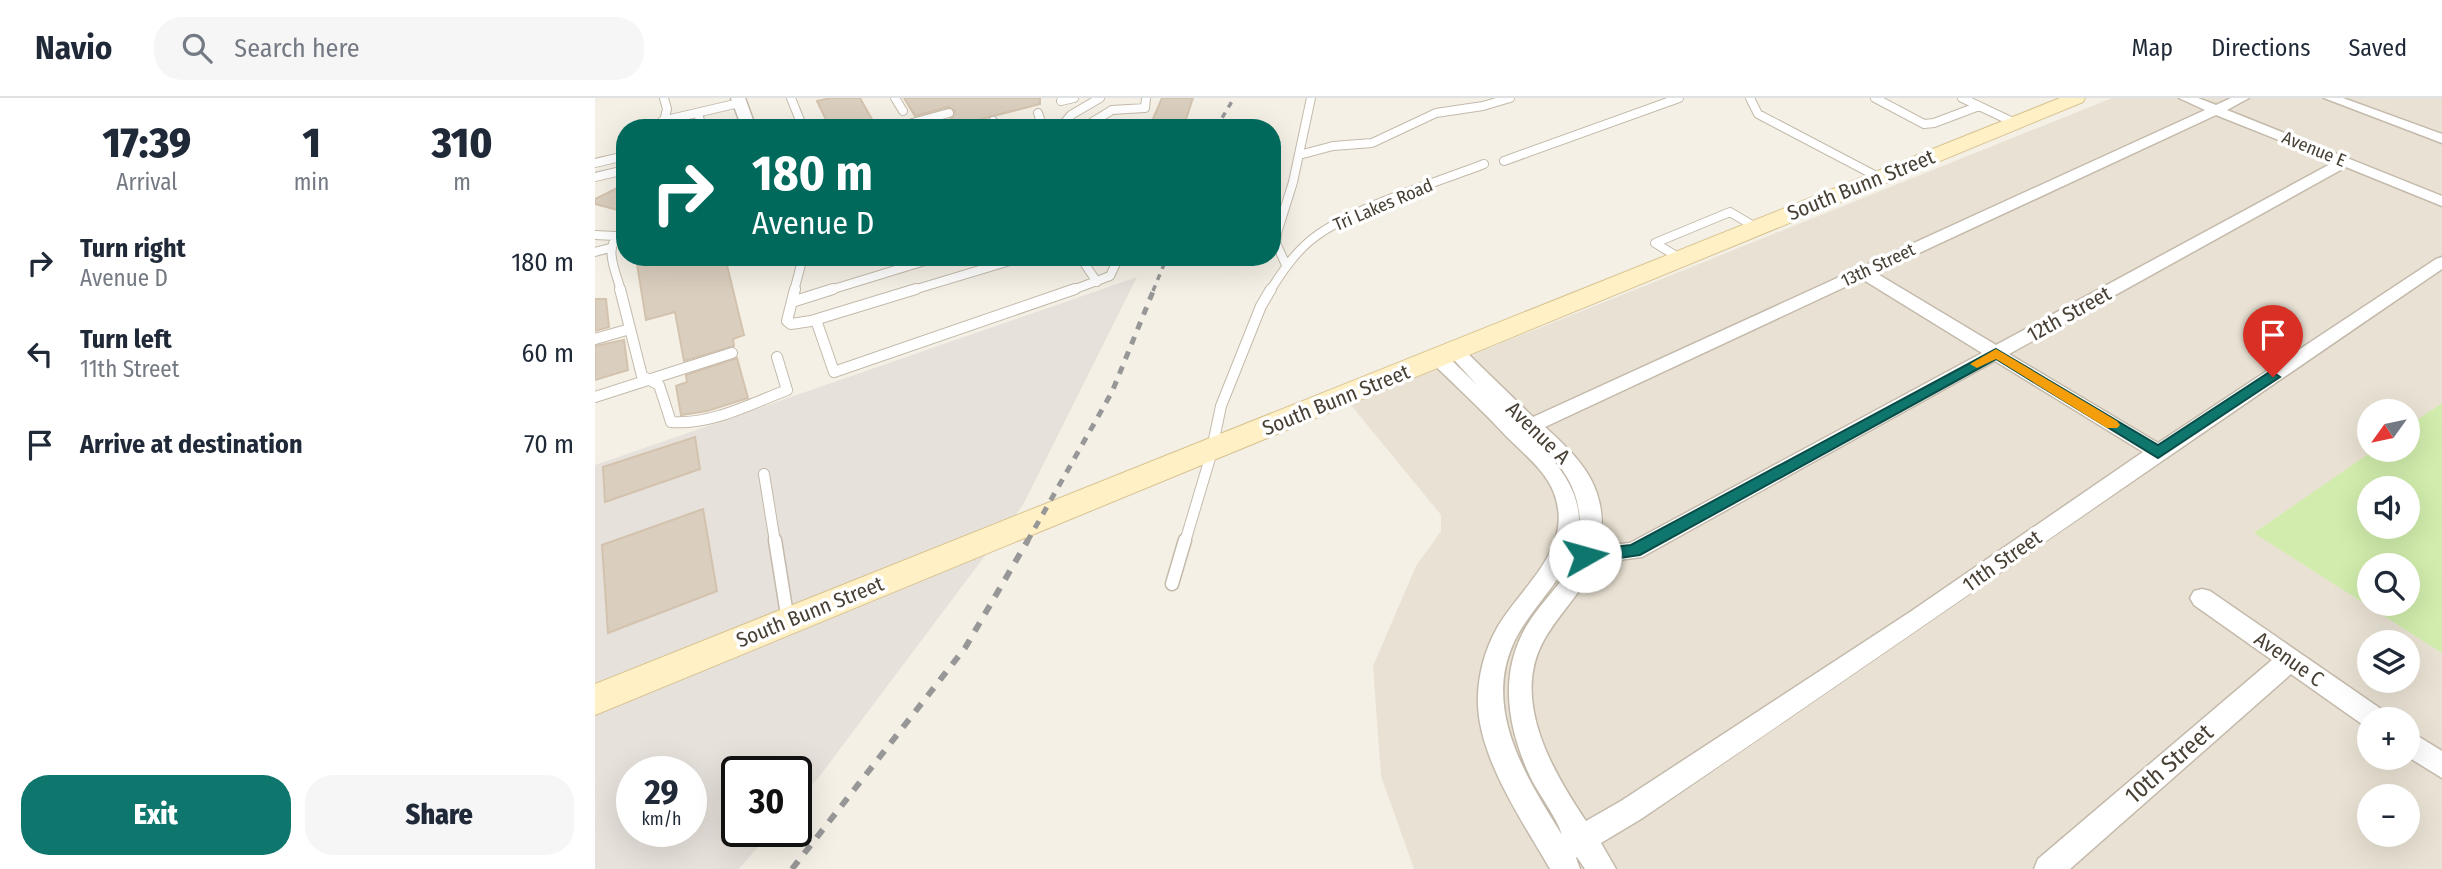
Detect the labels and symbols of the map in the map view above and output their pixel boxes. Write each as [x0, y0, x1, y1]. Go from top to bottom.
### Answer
street label: Avenue E [2279, 126, 2349, 172]
street label: South Bunn Street [1784, 144, 1939, 226]
street label: Tri Lakes Road [1330, 174, 1436, 236]
street label: 13th Street [1838, 238, 1919, 292]
street label: 12th Street [2022, 280, 2116, 348]
pin [2243, 305, 2303, 377]
street label: South Bunn Street [1259, 359, 1414, 441]
street label: Avenue A [1501, 396, 1575, 470]
north arrow [2357, 399, 2420, 462]
position arrow [1548, 519, 1622, 593]
street label: 11th Street [1957, 524, 2047, 598]
street label: South Bunn Street [733, 571, 888, 653]
street label: Avenue C [2249, 626, 2329, 692]
street label: 10th Street [2119, 718, 2219, 810]
speed limit sign: 30 [721, 756, 812, 847]

